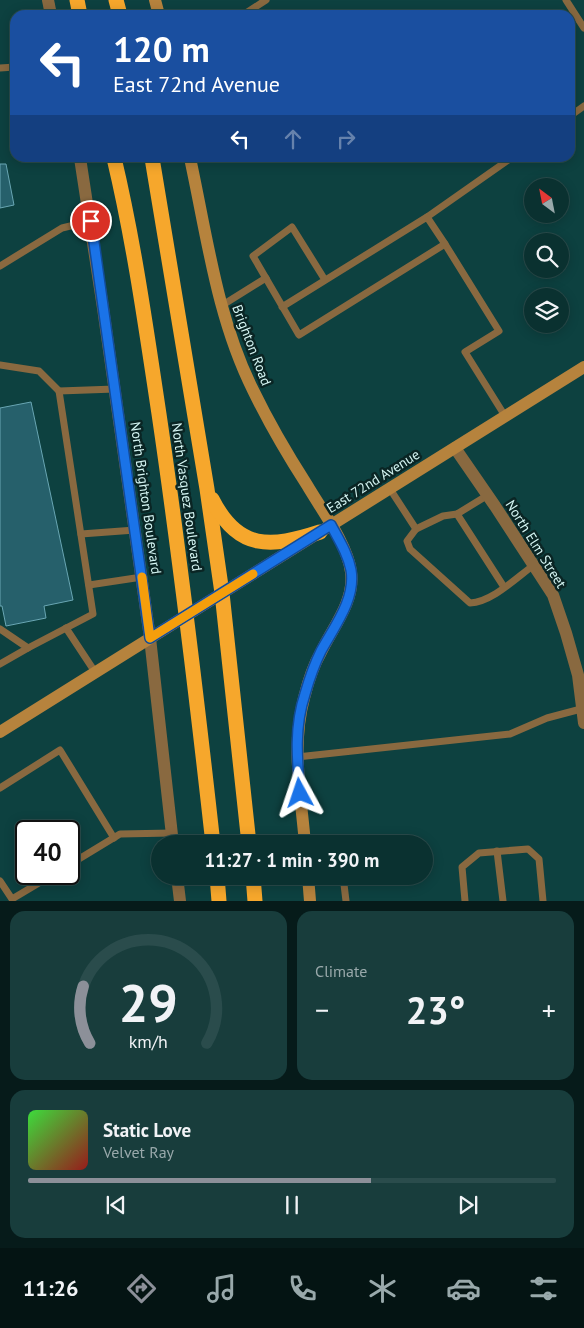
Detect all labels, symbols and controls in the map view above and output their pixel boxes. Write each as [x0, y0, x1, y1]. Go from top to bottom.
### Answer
text: 120 m [113, 26, 210, 72]
icon: left [30, 30, 95, 95]
text: East 72nd Avenue [113, 70, 280, 98]
icon: left [226, 125, 254, 153]
icon: ahead [279, 125, 307, 153]
icon: right [332, 125, 360, 153]
north arrow [524, 178, 569, 222]
map controls [524, 178, 569, 333]
pin [70, 200, 112, 242]
icon: arrive [77, 207, 105, 235]
button: search [524, 233, 569, 278]
button: layers [524, 288, 569, 333]
street label: Brighton Road [228, 302, 276, 388]
street label: North Brighton Boulevard [126, 421, 166, 575]
street label: North Vasquez Boulevard [168, 422, 206, 572]
street label: East 72nd Avenue [323, 445, 423, 517]
street label: North Elm Street [502, 497, 570, 592]
position arrow [273, 766, 325, 818]
speed limit sign: 40 [15, 820, 80, 885]
text: 11:27 · 1 min · 390 m [205, 848, 379, 872]
text: Climate [315, 961, 367, 981]
text: 29 [119, 969, 178, 1036]
text: 23° [406, 985, 465, 1034]
text: − [315, 991, 329, 1028]
text: + [542, 991, 556, 1028]
text: km/h [129, 1030, 168, 1053]
text: Static Love [103, 1118, 191, 1142]
text: Velvet Ray [103, 1142, 174, 1162]
icon: previous [102, 1191, 130, 1219]
icon: pause [278, 1191, 306, 1219]
icon: next [454, 1191, 482, 1219]
icon: directions [124, 1271, 159, 1306]
icon: music [204, 1271, 239, 1306]
icon: phone [285, 1271, 320, 1306]
icon: climate [365, 1271, 400, 1306]
icon: car [446, 1271, 481, 1306]
icon: filters [526, 1271, 561, 1306]
text: 11:26 [23, 1274, 79, 1302]

